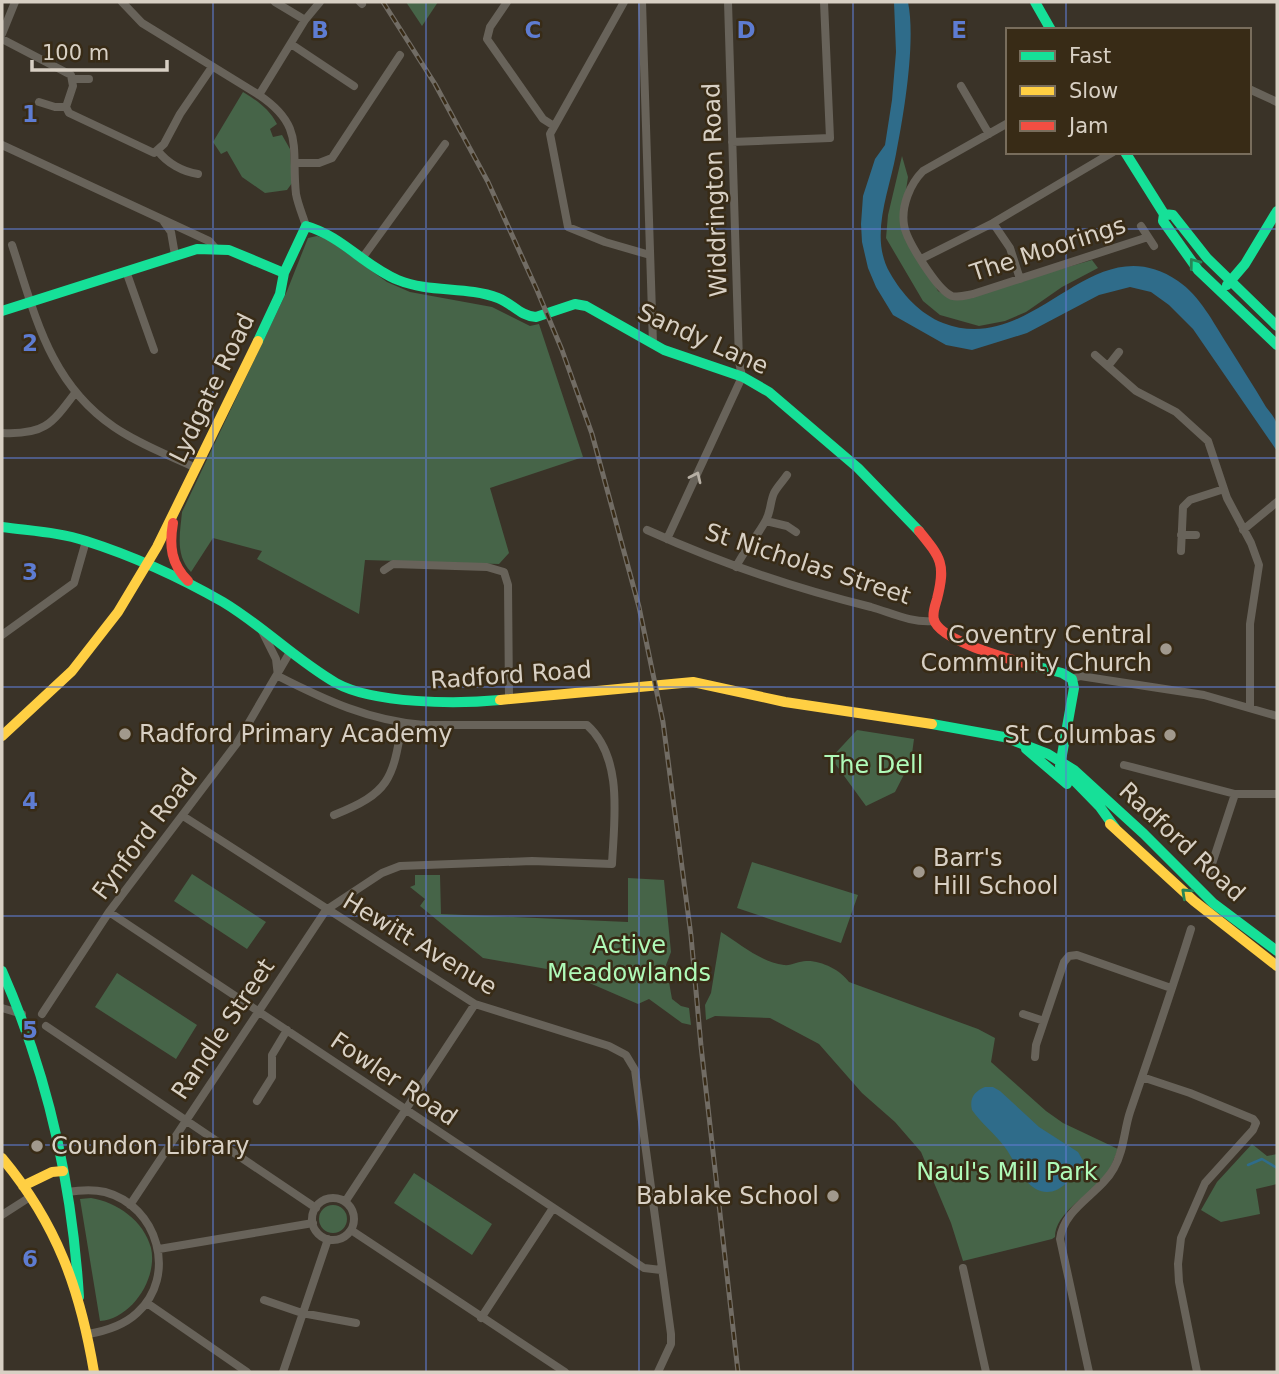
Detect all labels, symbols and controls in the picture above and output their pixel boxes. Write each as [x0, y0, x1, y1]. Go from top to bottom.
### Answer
text: B [311, 17, 329, 43]
text: C [525, 17, 541, 43]
text: D [736, 17, 756, 43]
text: E [951, 17, 967, 43]
scale bar [32, 28, 166, 72]
legend [1006, 28, 1251, 154]
text: 100 m [42, 41, 109, 65]
text: Fast [1069, 44, 1111, 68]
text: Slow [1069, 79, 1118, 103]
street label: Widdrington Road [697, 82, 733, 298]
text: 1 [22, 101, 38, 127]
text: Jam [1067, 114, 1109, 138]
street label: The Moorings [966, 211, 1129, 288]
one-way arrow [1189, 258, 1202, 271]
street label: Sandy Lane [633, 298, 773, 380]
street label: Lydgate Road [164, 309, 260, 467]
text: 2 [22, 330, 38, 356]
one-way arrow [688, 472, 702, 484]
street label: St Nicholas Street [702, 518, 914, 610]
text: 3 [22, 559, 38, 585]
place label: Coventry Central Community Church [921, 621, 1152, 677]
marker: Coventry Central Community Church [1158, 641, 1174, 657]
street label: Radford Road [429, 655, 593, 695]
place label: Radford Primary Academy [139, 720, 452, 748]
place label: St Columbas [1005, 721, 1156, 749]
marker: Radford Primary Academy [117, 726, 133, 742]
marker: St Columbas [1162, 727, 1178, 743]
park label: The Dell [824, 751, 923, 779]
street label: Fynford Road [87, 763, 203, 905]
street label: Radford Road [1113, 777, 1251, 907]
text: 4 [22, 788, 38, 814]
place label: Barr's Hill School [933, 844, 1058, 900]
marker: Barr's Hill School [911, 864, 927, 880]
street label: Hewitt Avenue [338, 887, 502, 1001]
one-way arrow [1181, 889, 1194, 901]
park label: Active Meadowlands [547, 931, 711, 987]
street label: Randle Street [166, 953, 280, 1105]
text: 5 [22, 1017, 38, 1043]
street label: Fowler Road [325, 1026, 463, 1132]
place label: Coundon Library [51, 1132, 250, 1160]
marker: Coundon Library [29, 1138, 45, 1154]
park label: Naul's Mill Park [916, 1158, 1098, 1186]
place label: Bablake School [636, 1182, 819, 1210]
marker: Bablake School [825, 1188, 841, 1204]
text: 6 [22, 1246, 38, 1272]

